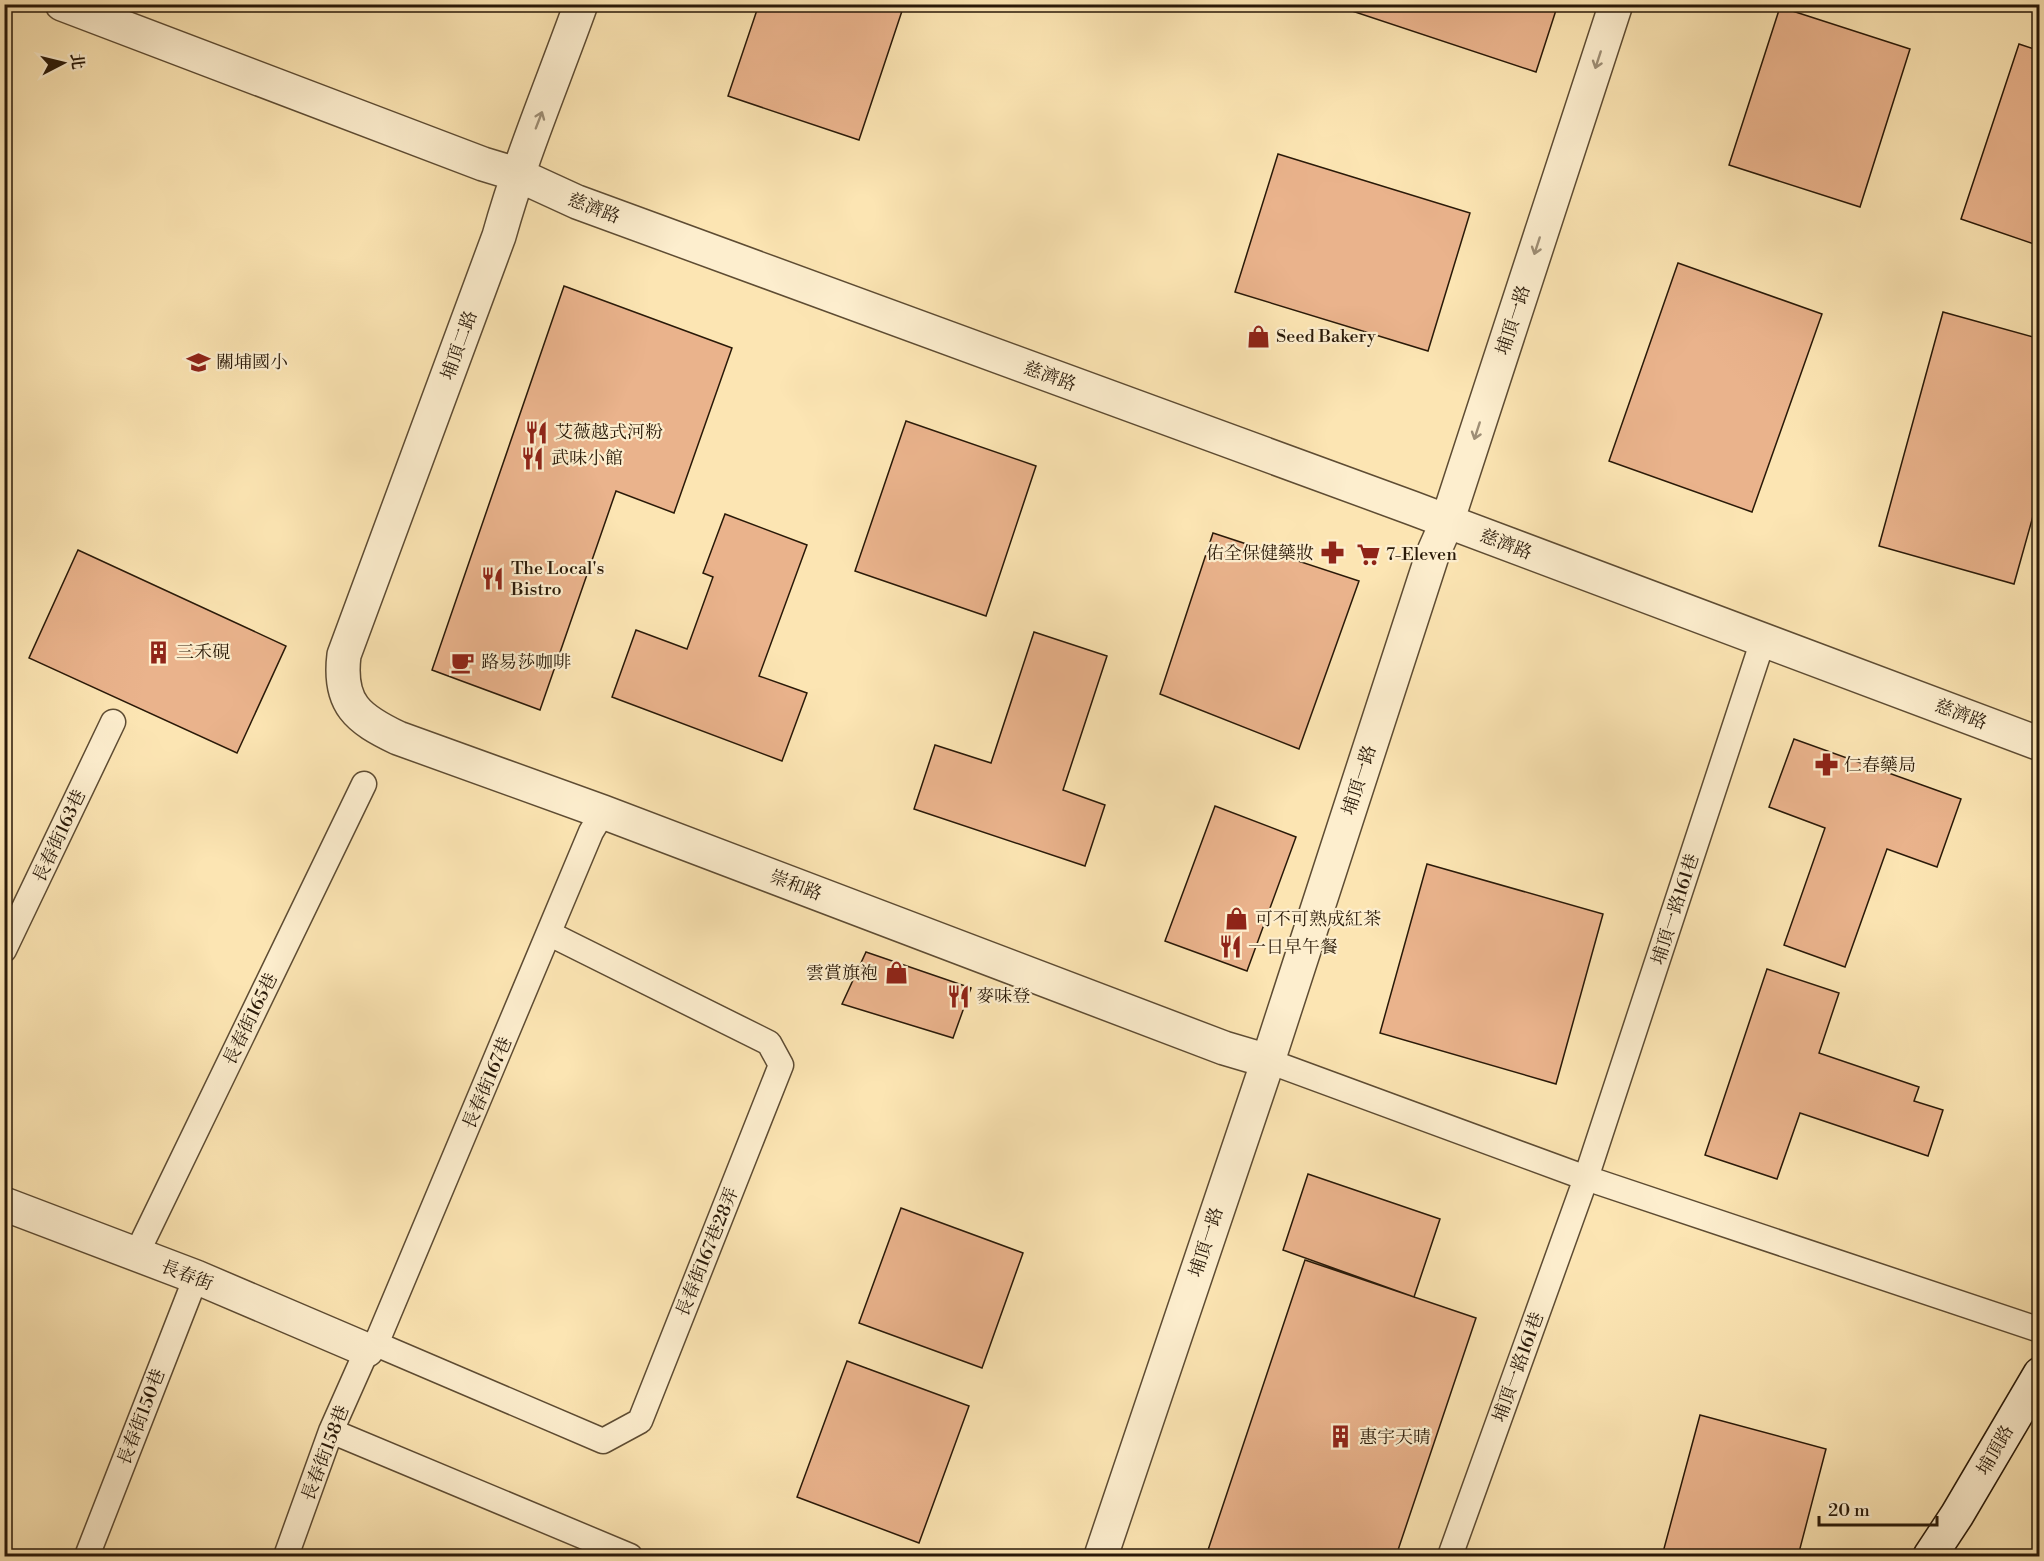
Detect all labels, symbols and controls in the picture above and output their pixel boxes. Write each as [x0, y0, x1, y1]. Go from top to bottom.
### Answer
north arrow [33, 33, 93, 93]
one-way arrow [1592, 50, 1603, 69]
text: 北 [66, 52, 88, 70]
one-way arrow [534, 111, 545, 130]
street label: 慈濟路 [564, 188, 623, 229]
one-way arrow [1531, 236, 1542, 254]
street label: 埔頂一路 [1491, 282, 1536, 358]
street label: 埔頂二路 [436, 307, 483, 383]
shop icon: Seed Bakery [1245, 323, 1271, 349]
place label: Seed Bakery [1276, 325, 1376, 348]
school or university icon: 關埔國小 [185, 349, 211, 375]
place label: 關埔國小 [216, 351, 288, 374]
street label: 慈濟路 [1021, 356, 1079, 397]
restaurant icon: 艾薇越式河粉 [524, 419, 550, 445]
place label: 艾薇越式河粉 [555, 421, 663, 444]
one-way arrow [1471, 421, 1482, 440]
restaurant icon: 武味小館 [520, 445, 546, 471]
place label: 武味小館 [551, 447, 623, 470]
street label: 慈濟路 [1476, 524, 1535, 565]
pharmacy icon: 佑全保健藥妝 [1319, 540, 1345, 566]
supermarket icon: 7-Eleven [1355, 541, 1381, 567]
place label: 佑全保健藥妝 [1206, 542, 1314, 565]
place label: 7-Eleven [1386, 543, 1457, 566]
place label: The Local's Bistro [510, 557, 604, 601]
restaurant icon: The Local's Bistro [480, 565, 506, 591]
building icon: 三禾硯 [145, 639, 171, 665]
place label: 三禾硯 [176, 641, 230, 664]
cafe icon: 路易莎咖啡 [450, 649, 476, 675]
place label: 路易莎咖啡 [481, 651, 571, 674]
street label: 慈濟路 [1931, 694, 1990, 735]
street label: 埔頂一路 [1337, 742, 1382, 818]
pharmacy icon: 仁春藥局 [1813, 752, 1839, 778]
place label: 仁春藥局 [1844, 754, 1916, 777]
street label: 長春街163巷 [28, 786, 91, 886]
street label: 埔頂一路161巷 [1647, 851, 1704, 968]
street label: 崇和路 [766, 865, 825, 906]
shop icon: 可不可熟成紅茶 [1224, 906, 1250, 932]
place label: 可不可熟成紅茶 [1255, 908, 1381, 931]
restaurant icon: 一日早午餐 [1217, 934, 1243, 960]
place label: 一日早午餐 [1248, 936, 1338, 959]
shop icon: 雲賞旗袍 [883, 960, 909, 986]
place label: 雲賞旗袍 [806, 962, 878, 985]
street label: 長春街165巷 [218, 969, 283, 1069]
restaurant icon: 麥味登 [945, 983, 971, 1009]
place label: 麥味登 [976, 985, 1030, 1008]
street label: 長春街167巷 [458, 1034, 517, 1133]
street label: 長春街167巷28弄 [671, 1184, 744, 1320]
street label: 埔頂一路 [1184, 1204, 1229, 1280]
street label: 長春街 [157, 1255, 216, 1296]
street label: 埔頂一路161巷 [1488, 1309, 1549, 1425]
street label: 長春街150巷 [113, 1366, 170, 1469]
street label: 長春街158巷 [297, 1402, 354, 1504]
street label: 埔頂路 [1972, 1421, 2019, 1479]
building icon: 惠宇天晴 [1328, 1424, 1354, 1450]
place label: 惠宇天晴 [1359, 1426, 1431, 1449]
scale bar [1819, 1489, 1938, 1527]
text: 20 m [1828, 1499, 1870, 1522]

